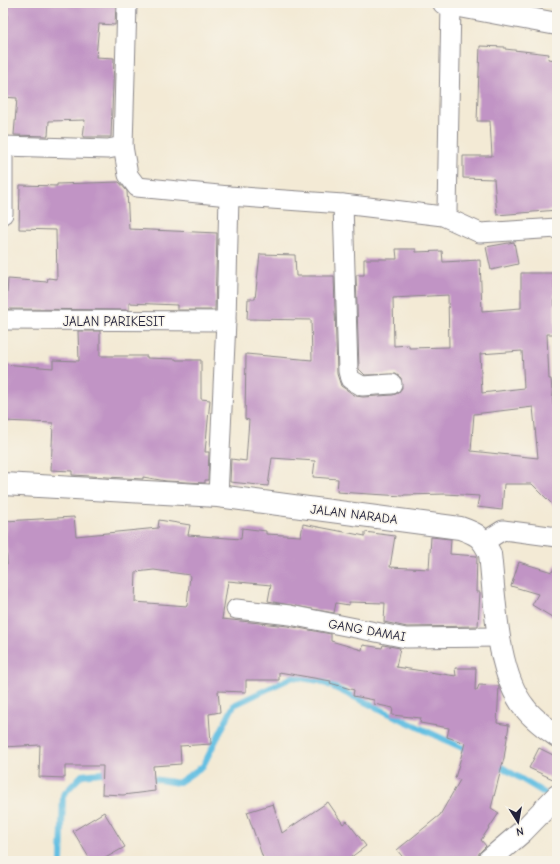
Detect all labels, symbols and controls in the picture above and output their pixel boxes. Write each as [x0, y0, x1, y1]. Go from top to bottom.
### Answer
street label: JALAN PARIKESIT [63, 314, 165, 329]
street label: JALAN NARADA [310, 501, 399, 527]
street label: GANG DAMAI [327, 616, 407, 644]
north arrow [498, 802, 538, 842]
text: N [515, 824, 525, 838]

